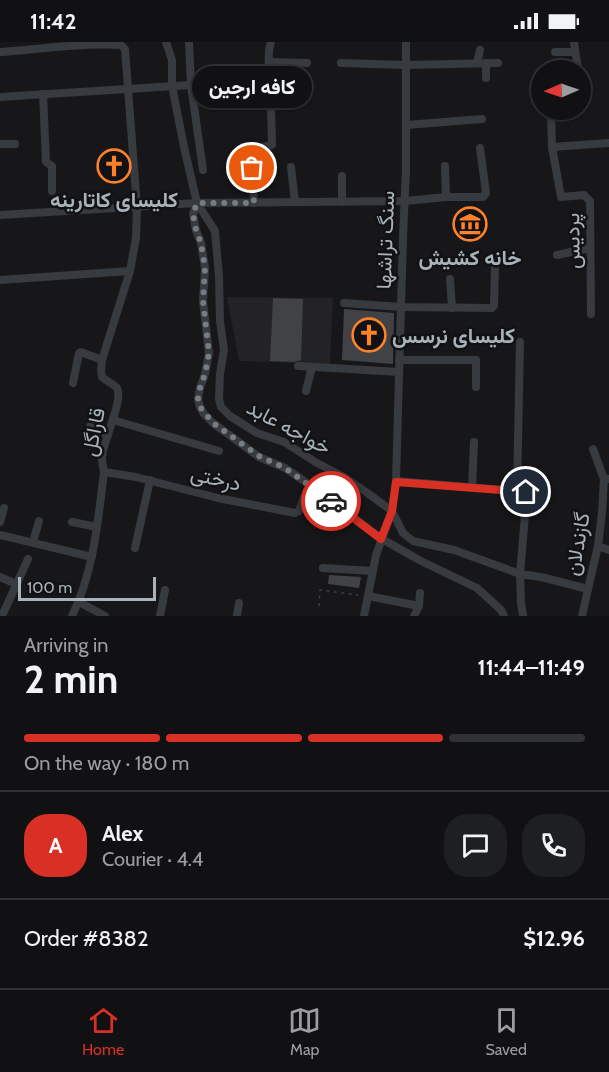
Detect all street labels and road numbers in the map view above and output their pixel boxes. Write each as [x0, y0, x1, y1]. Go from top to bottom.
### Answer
street label: سنگ تراشها [371, 190, 400, 290]
street label: پردیس [559, 213, 587, 269]
street label: خواجه عابد [242, 394, 335, 460]
street label: قاراگل [76, 406, 111, 459]
street label: درختی [188, 460, 244, 497]
street label: گازندلان [559, 510, 596, 578]

